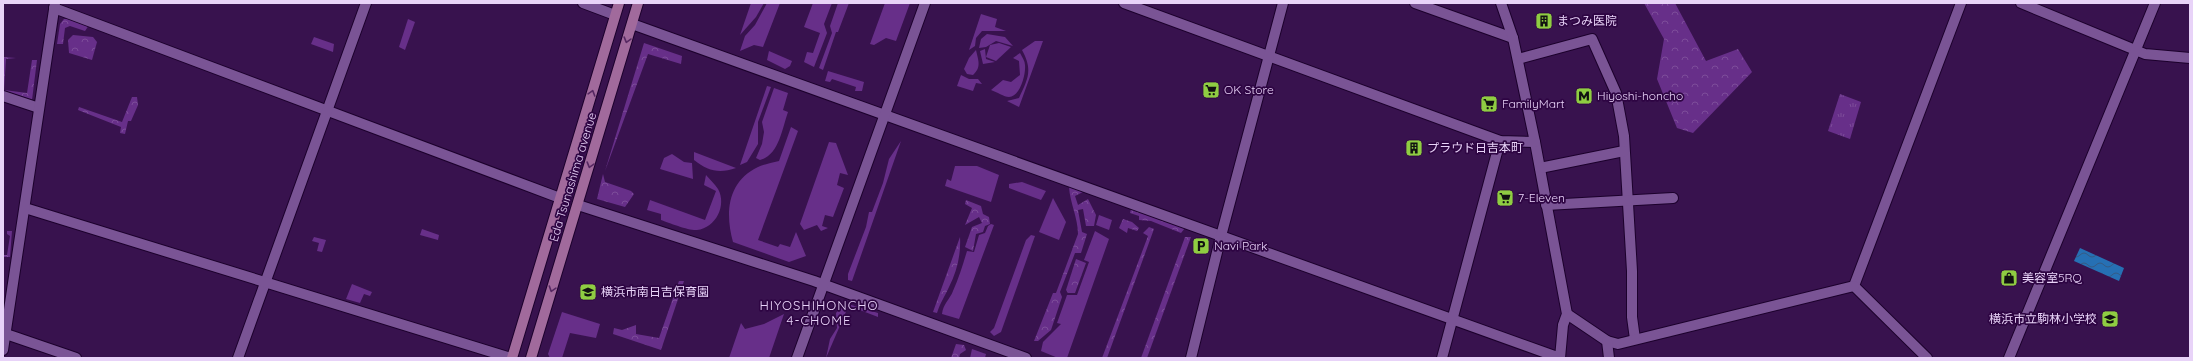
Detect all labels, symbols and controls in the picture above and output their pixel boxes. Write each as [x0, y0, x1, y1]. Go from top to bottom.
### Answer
building icon: まつみ医院 [1534, 11, 1554, 31]
place label: まつみ医院 [1557, 13, 1617, 28]
one-way arrow [623, 37, 632, 44]
supermarket icon: OK Store [1201, 80, 1221, 100]
place label: OK Store [1224, 82, 1274, 97]
metro station icon: Hiyoshi-honcho [1574, 86, 1594, 106]
place label: Hiyoshi-honcho [1597, 88, 1683, 103]
one-way arrow [587, 89, 596, 96]
supermarket icon: FamilyMart [1479, 94, 1499, 114]
place label: FamilyMart [1502, 96, 1565, 111]
street label: Eda Tsunashima avenue [546, 110, 599, 243]
building icon: プラウド日吉本町 [1404, 138, 1424, 158]
place label: プラウド日吉本町 [1427, 140, 1523, 155]
one-way arrow [586, 161, 595, 168]
supermarket icon: 7-Eleven [1495, 188, 1515, 208]
place label: 7-Eleven [1518, 190, 1565, 205]
parking icon: Navi Park [1191, 236, 1211, 256]
place label: Navi Park [1214, 238, 1267, 253]
shop icon: 美容室5RQ [1999, 268, 2019, 288]
place label: 美容室5RQ [2022, 270, 2082, 285]
school or university icon: 横浜市南日吉保育園 [578, 282, 598, 302]
place label: 横浜市南日吉保育園 [601, 284, 709, 299]
one-way arrow [548, 286, 556, 293]
district label: HIYOSHIHONCHO 4-CHOME [759, 297, 879, 328]
school or university icon: 横浜市立駒林小学校 [2100, 309, 2120, 329]
place label: 横浜市立駒林小学校 [1989, 311, 2097, 326]

